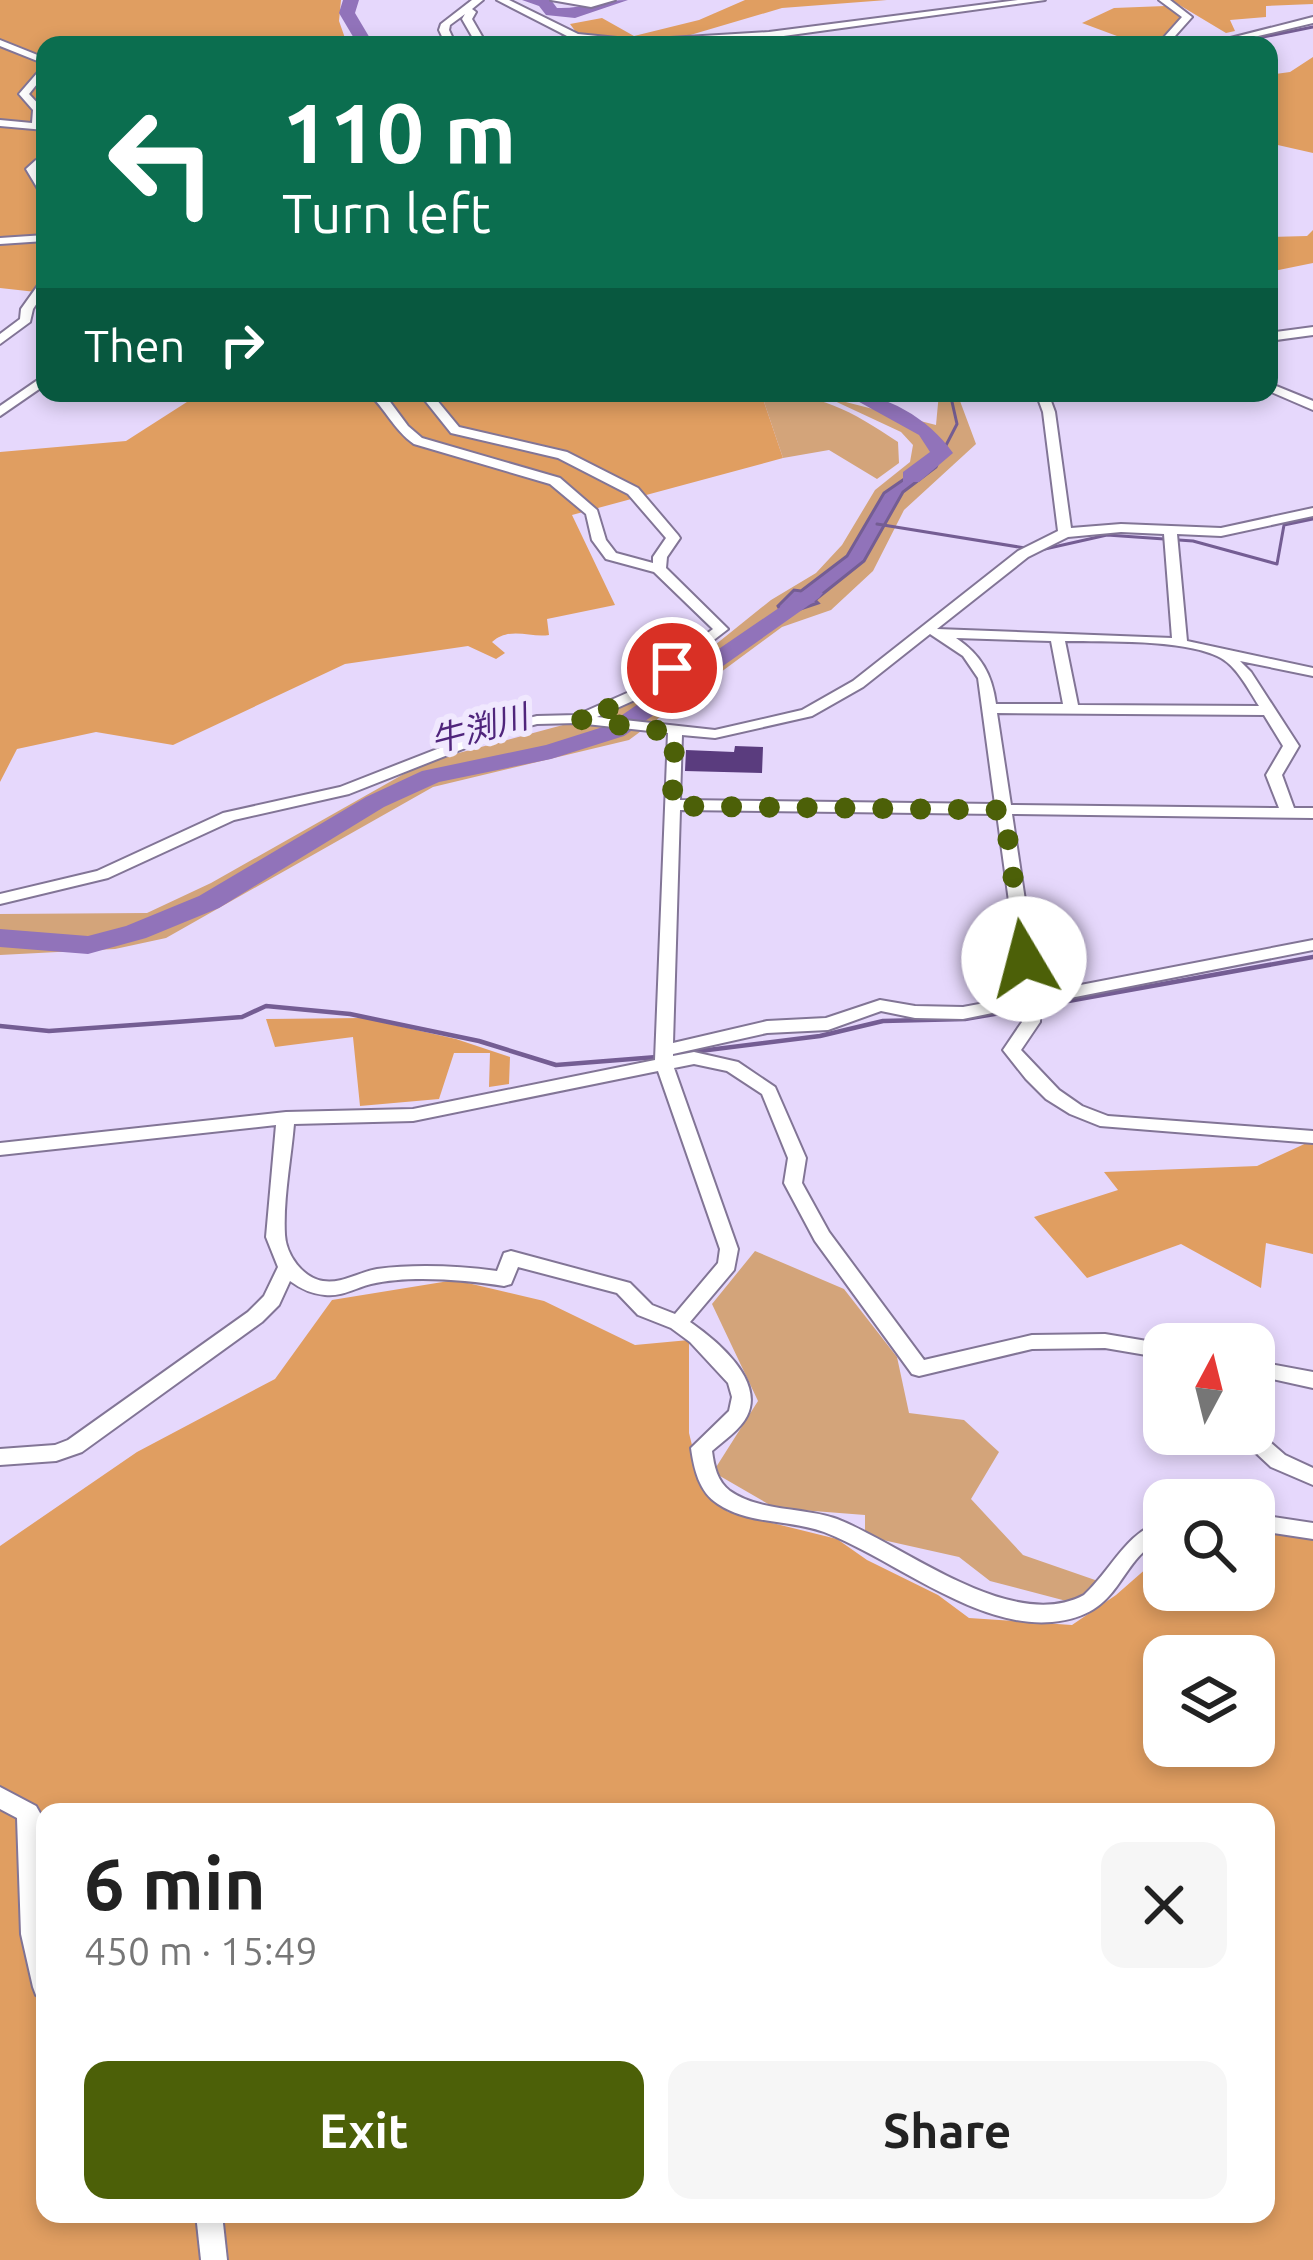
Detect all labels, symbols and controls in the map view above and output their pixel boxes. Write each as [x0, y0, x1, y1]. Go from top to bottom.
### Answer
icon: left [84, 84, 240, 240]
text: 110 m [282, 85, 516, 179]
text: Turn left [282, 183, 491, 243]
icon: right [209, 312, 275, 378]
text: Then [84, 320, 185, 371]
pin [621, 617, 723, 719]
icon: arrive [639, 635, 705, 701]
water label: 牛渕川 [426, 696, 534, 758]
position arrow [961, 896, 1087, 1022]
north arrow [1143, 1323, 1275, 1455]
map controls [1143, 1323, 1275, 1767]
button: search [1143, 1479, 1275, 1611]
button: layers [1143, 1635, 1275, 1767]
button: close [1101, 1842, 1227, 1968]
text: 6 min [84, 1843, 266, 1924]
text: 450 m · 15:49 [84, 1929, 318, 1972]
button: Exit [84, 2061, 644, 2199]
button: Share [668, 2061, 1227, 2199]

